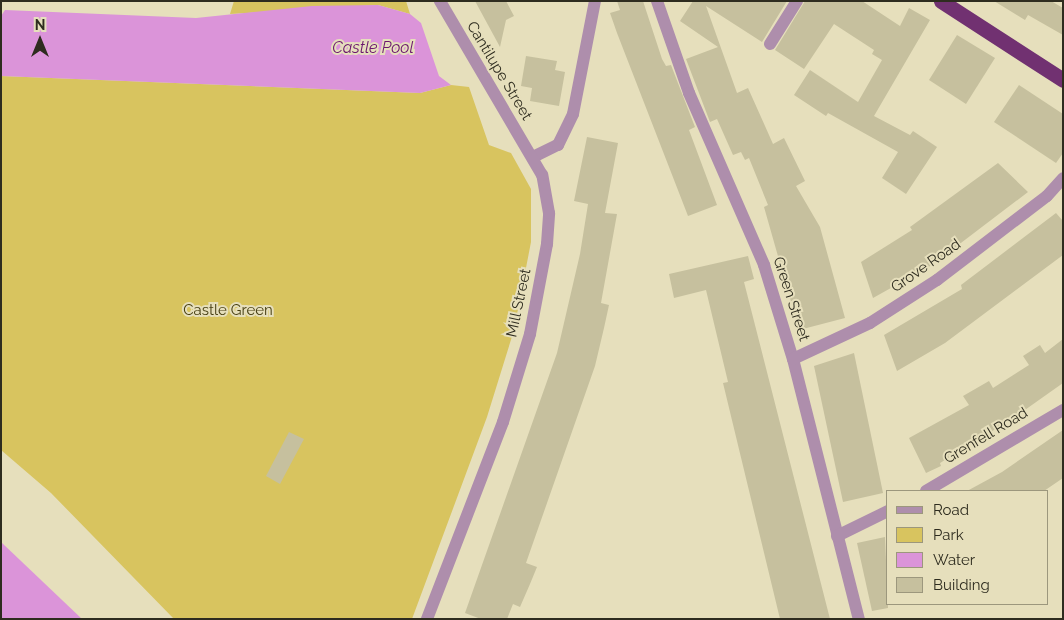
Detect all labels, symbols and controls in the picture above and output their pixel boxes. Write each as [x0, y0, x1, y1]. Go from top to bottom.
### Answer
north arrow [15, 15, 65, 65]
text: N [35, 17, 45, 33]
street label: Cantilupe Street [462, 18, 536, 124]
water label: Castle Pool [332, 38, 414, 58]
street label: Grove Road [888, 235, 964, 297]
street label: Green Street [769, 255, 813, 343]
street label: Mill Street [503, 267, 535, 339]
park label: Castle Green [183, 302, 273, 320]
street label: Grenfell Road [941, 404, 1031, 468]
legend [886, 490, 1049, 605]
text: Road [933, 501, 969, 519]
text: Park [933, 526, 964, 544]
text: Water [933, 551, 975, 569]
text: Building [933, 576, 990, 594]

